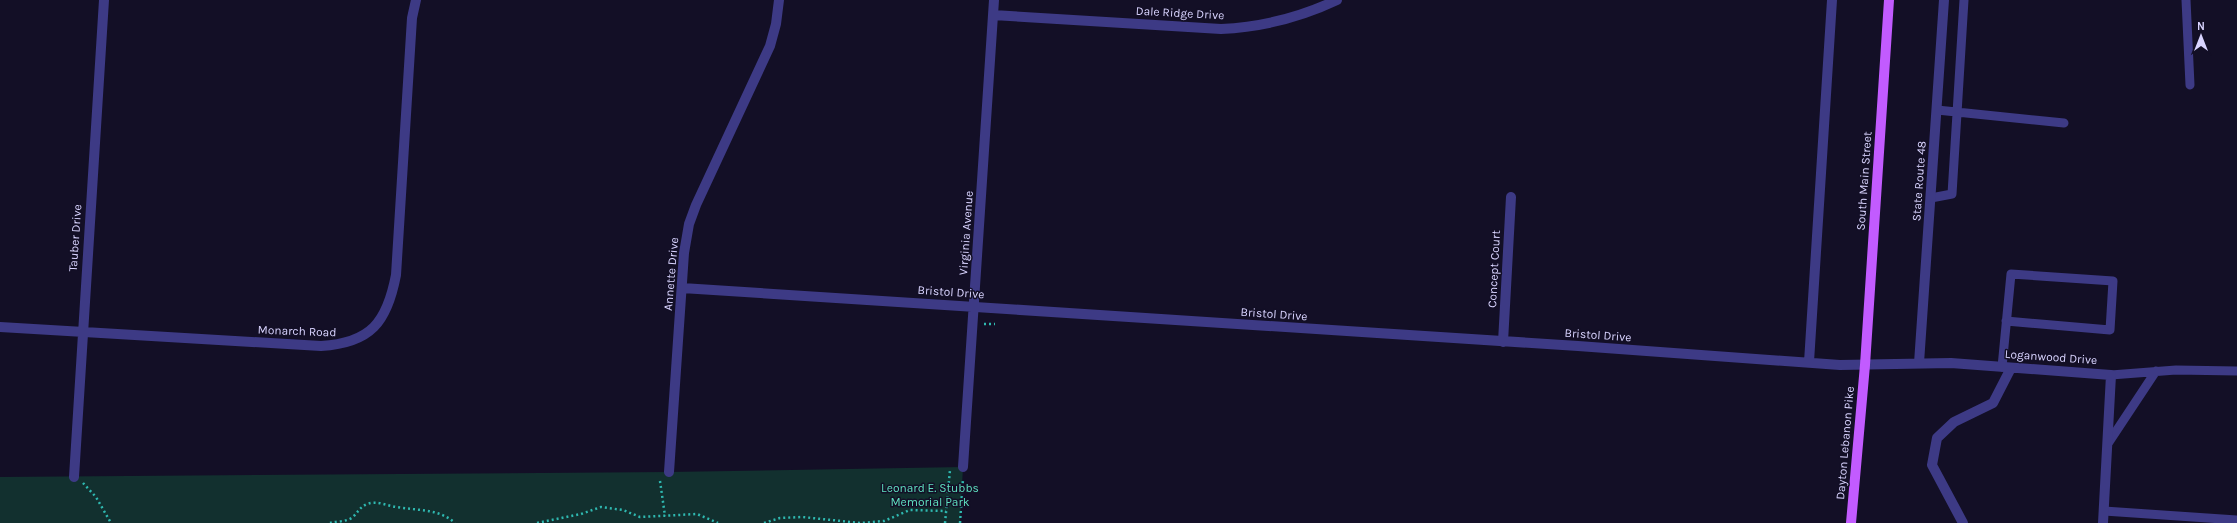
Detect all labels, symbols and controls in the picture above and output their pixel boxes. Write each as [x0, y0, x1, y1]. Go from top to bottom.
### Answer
street label: Dale Ridge Drive [1135, 4, 1225, 22]
north arrow [2181, 16, 2221, 56]
text: N [2197, 20, 2205, 33]
street label: South Main Street [1854, 131, 1874, 231]
street label: State Route 48 [1909, 140, 1929, 222]
street label: Virginia Avenue [956, 190, 976, 276]
street label: Tauber Drive [66, 204, 84, 272]
street label: Concept Court [1485, 229, 1503, 308]
street label: Annette Drive [661, 237, 681, 311]
street label: Bristol Drive [917, 283, 985, 301]
street label: Bristol Drive [1240, 305, 1308, 323]
street label: Monarch Road [257, 323, 337, 339]
street label: Bristol Drive [1564, 326, 1632, 344]
street label: Loganwood Drive [2004, 347, 2098, 367]
street label: Dayton Lebanon Pike [1833, 386, 1857, 500]
park label: Leonard E. Stubbs Memorial Park [881, 481, 979, 509]

